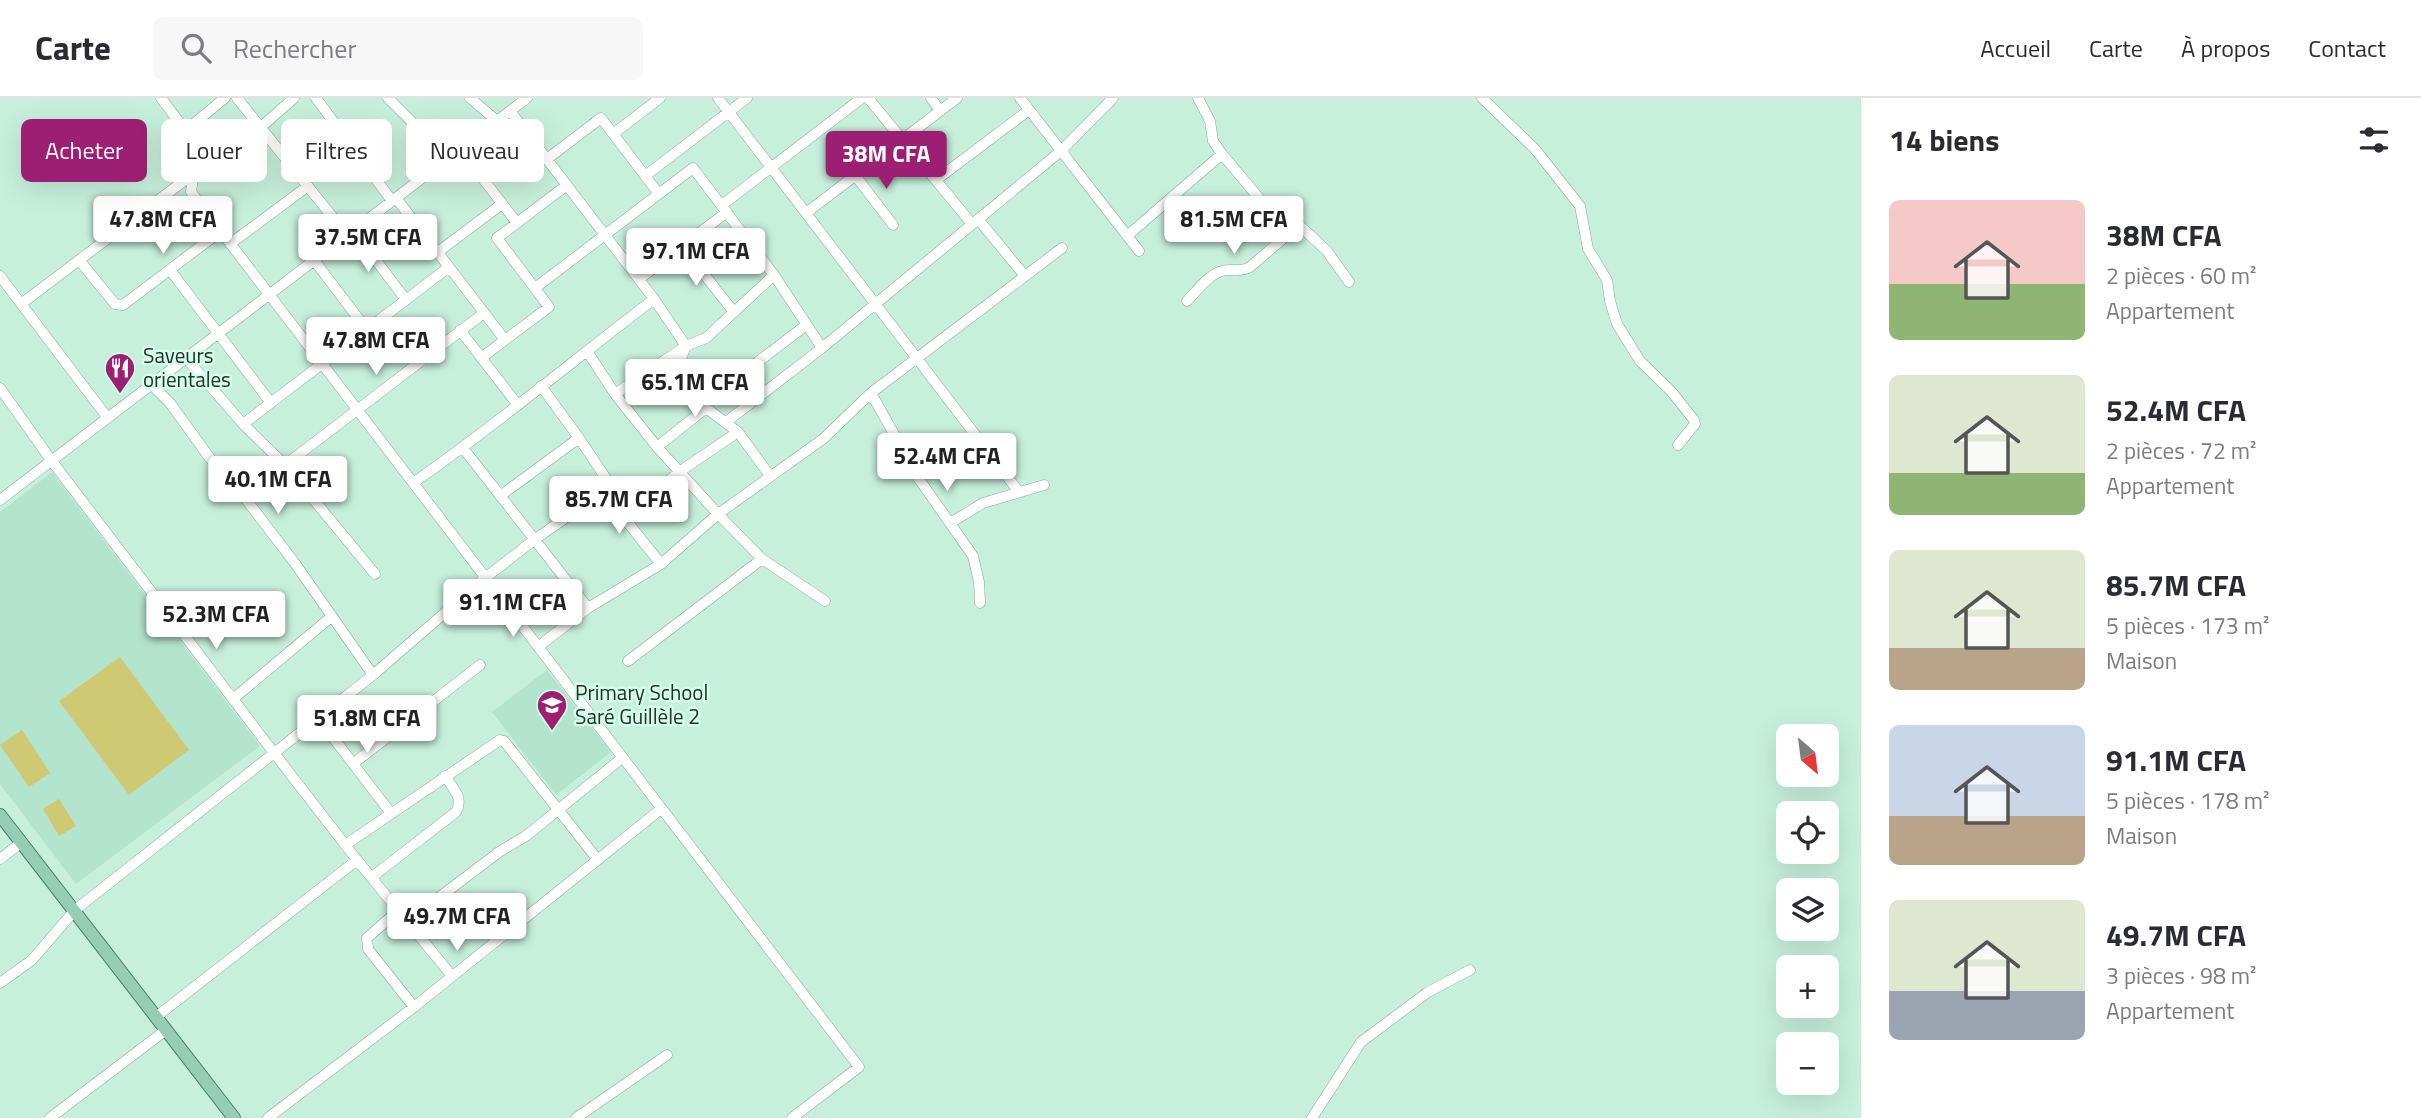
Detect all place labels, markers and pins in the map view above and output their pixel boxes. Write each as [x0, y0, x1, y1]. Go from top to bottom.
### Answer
pin: 38M CFA [821, 132, 951, 191]
pin: 47.8M CFA [83, 197, 243, 256]
pin: 81.5M CFA [1154, 197, 1314, 256]
pin: 37.5M CFA [288, 214, 448, 274]
pin: 97.1M CFA [616, 228, 776, 288]
pin: 47.8M CFA [296, 317, 456, 377]
place label: Saveurs orientales [143, 339, 231, 395]
restaurant icon: Saveurs orientales [103, 351, 137, 395]
pin: 65.1M CFA [615, 360, 775, 419]
pin: 52.4M CFA [867, 434, 1027, 493]
pin: 40.1M CFA [198, 456, 358, 516]
pin: 85.7M CFA [539, 476, 699, 536]
pin: 91.1M CFA [433, 580, 593, 639]
pin: 52.3M CFA [136, 592, 296, 651]
place label: Primary School Saré Guillèle 2 [575, 676, 708, 732]
school or university icon: Primary School Saré Guillèle 2 [535, 688, 569, 732]
pin: 51.8M CFA [287, 696, 447, 755]
pin: 49.7M CFA [377, 894, 537, 953]

